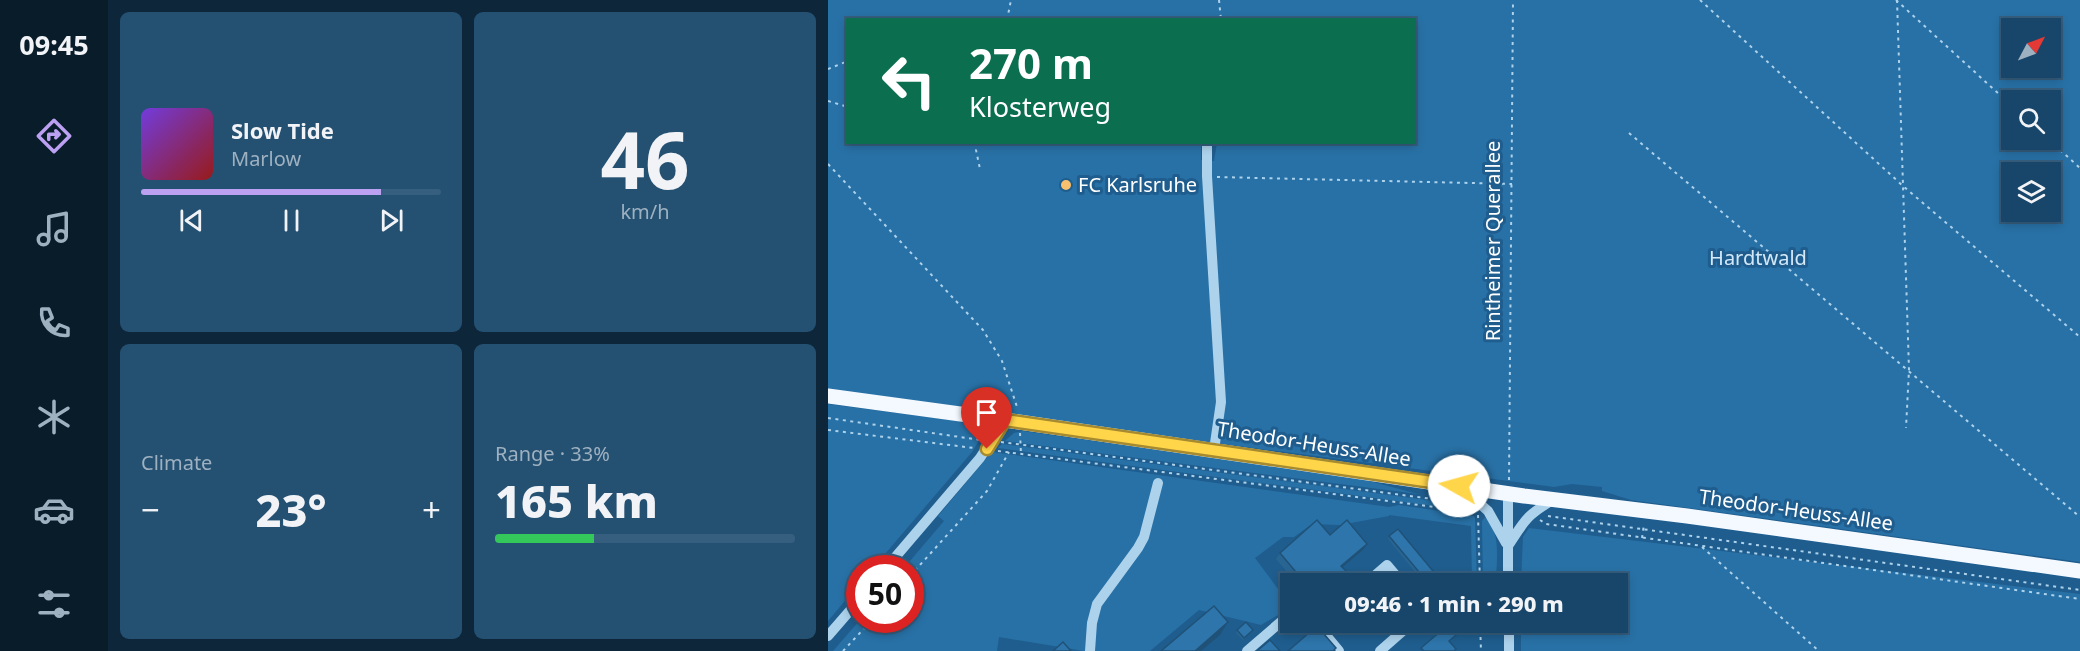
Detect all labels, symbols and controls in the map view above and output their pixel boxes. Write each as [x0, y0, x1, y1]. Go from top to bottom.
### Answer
north arrow [2001, 18, 2061, 78]
map controls [2001, 18, 2061, 222]
text: 09:45 [19, 26, 89, 63]
text: 270 m [969, 34, 1093, 91]
icon: left [870, 42, 948, 120]
text: Klosterweg [969, 88, 1111, 125]
button: search [2001, 90, 2061, 150]
text: 46 [600, 106, 690, 212]
icon: directions [33, 115, 75, 157]
text: Slow Tide [231, 115, 334, 145]
street label: Rintheimer Querallee [1479, 141, 1506, 341]
text: Marlow [231, 145, 301, 172]
button: layers [2001, 162, 2061, 222]
place label: FC Karlsruhe [1078, 171, 1197, 198]
marker: FC Karlsruhe [1059, 178, 1073, 192]
text: km/h [620, 198, 670, 225]
icon: previous [175, 204, 208, 237]
icon: pause [275, 204, 308, 237]
icon: next [375, 204, 408, 237]
icon: music [33, 208, 75, 250]
park label: Hardtwald [1709, 244, 1807, 271]
icon: phone [33, 302, 75, 344]
pin [961, 387, 1012, 449]
icon: climate [33, 396, 75, 438]
icon: arrive [970, 396, 1003, 429]
street label: Theodor-Heuss-Allee [1215, 415, 1413, 472]
text: Range · 33% [495, 440, 610, 467]
text: Climate [141, 449, 212, 476]
position arrow [1427, 454, 1491, 518]
text: 165 km [495, 470, 658, 531]
text: 23° [255, 479, 327, 540]
street label: Theodor-Heuss-Allee [1697, 483, 1895, 536]
text: − [141, 487, 160, 532]
text: + [422, 487, 441, 532]
icon: car [33, 489, 75, 531]
speed limit sign: 50 [846, 555, 924, 633]
icon: filters [33, 583, 75, 625]
text: 09:46 · 1 min · 290 m [1344, 588, 1564, 618]

